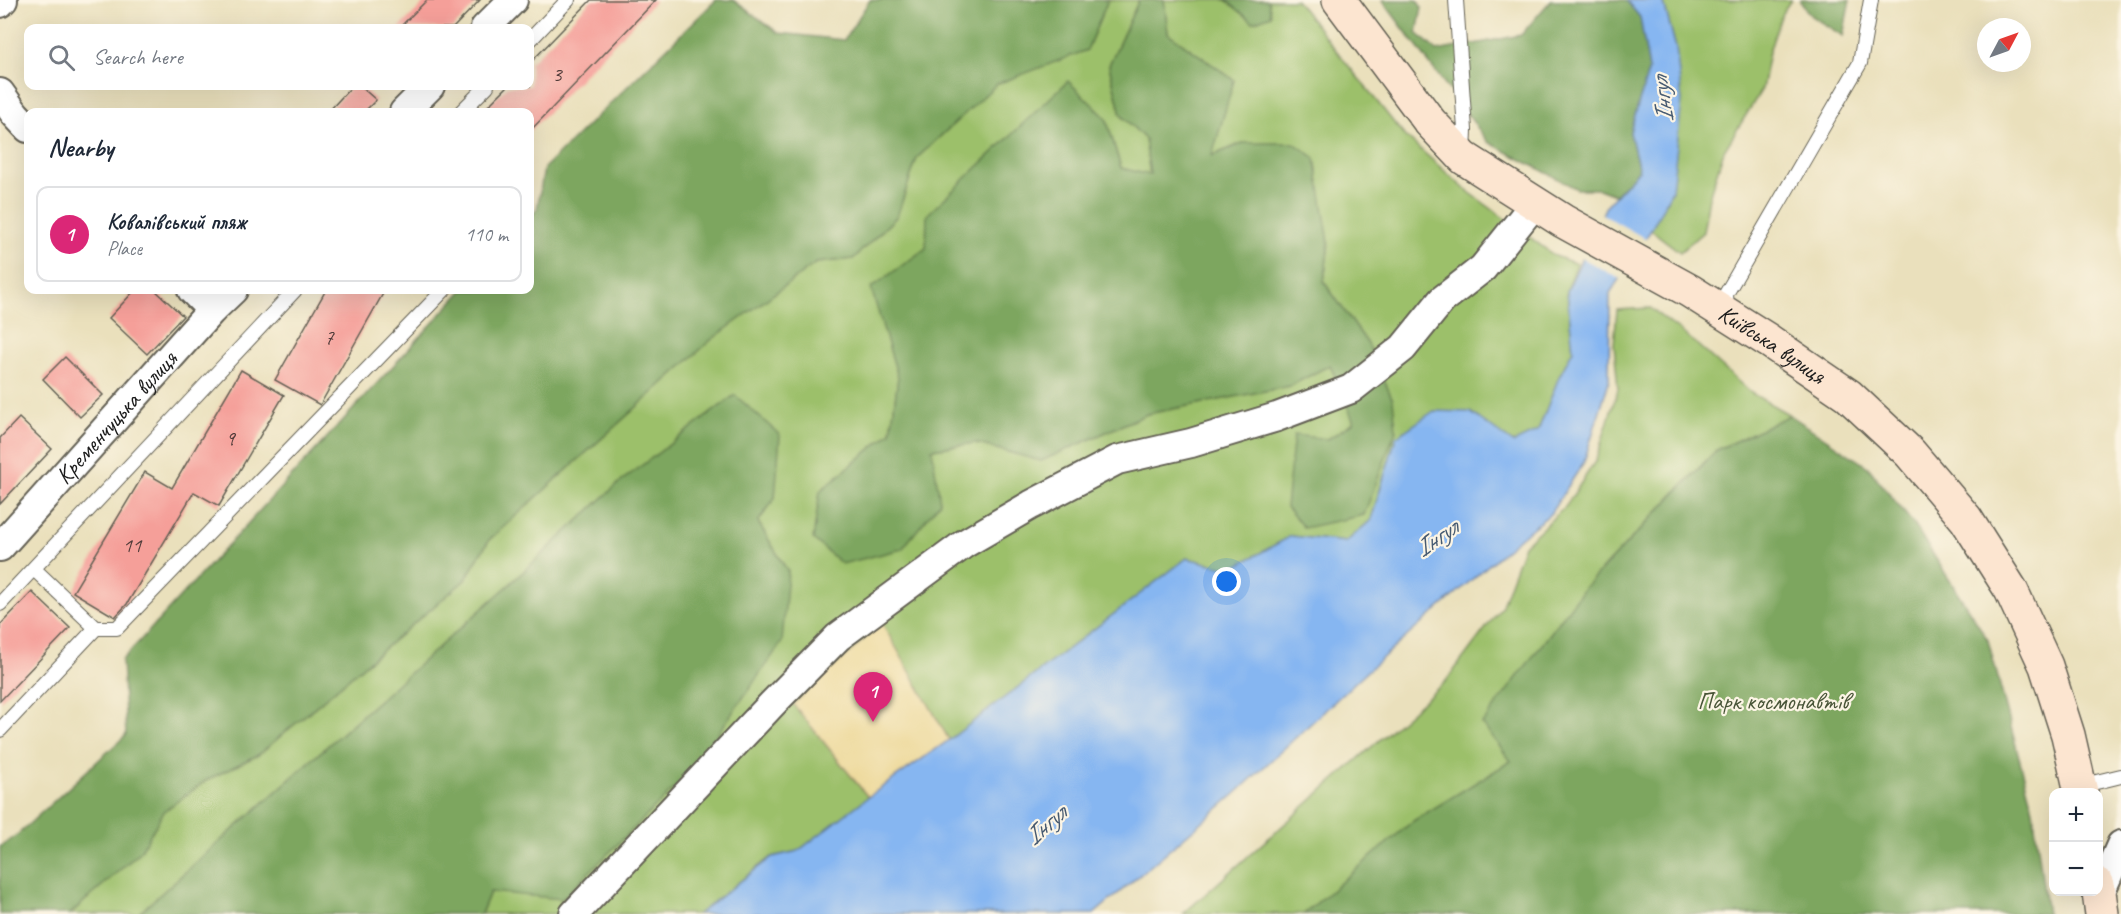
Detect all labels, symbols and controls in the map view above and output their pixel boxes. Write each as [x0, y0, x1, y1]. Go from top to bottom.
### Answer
north arrow [1977, 18, 2031, 72]
search box [24, 24, 534, 90]
icon: search [45, 41, 78, 74]
text: Search here [93, 43, 183, 71]
house number: 3 [552, 61, 563, 87]
water label: Інгул [1642, 71, 1681, 125]
text: Nearby [48, 131, 113, 164]
text: Ковалівський пляж [107, 208, 246, 236]
text: 1 [65, 222, 74, 247]
text: 110 m [465, 222, 508, 247]
text: Place [107, 236, 142, 261]
street label: Київська вулиця [1713, 298, 1833, 391]
house number: 7 [324, 324, 335, 350]
street label: Кременчуцька вулиця [49, 343, 184, 490]
house number: 9 [225, 425, 236, 451]
water label: Інгул [1408, 509, 1468, 564]
house number: 11 [123, 532, 143, 558]
your location [1212, 567, 1241, 596]
pin: 1 [854, 672, 892, 722]
park label: Парк космонавтів [1698, 686, 1854, 716]
map controls [2049, 788, 2103, 896]
button: + [2049, 788, 2103, 842]
water label: Інгул [1017, 795, 1076, 852]
button: − [2049, 842, 2103, 896]

